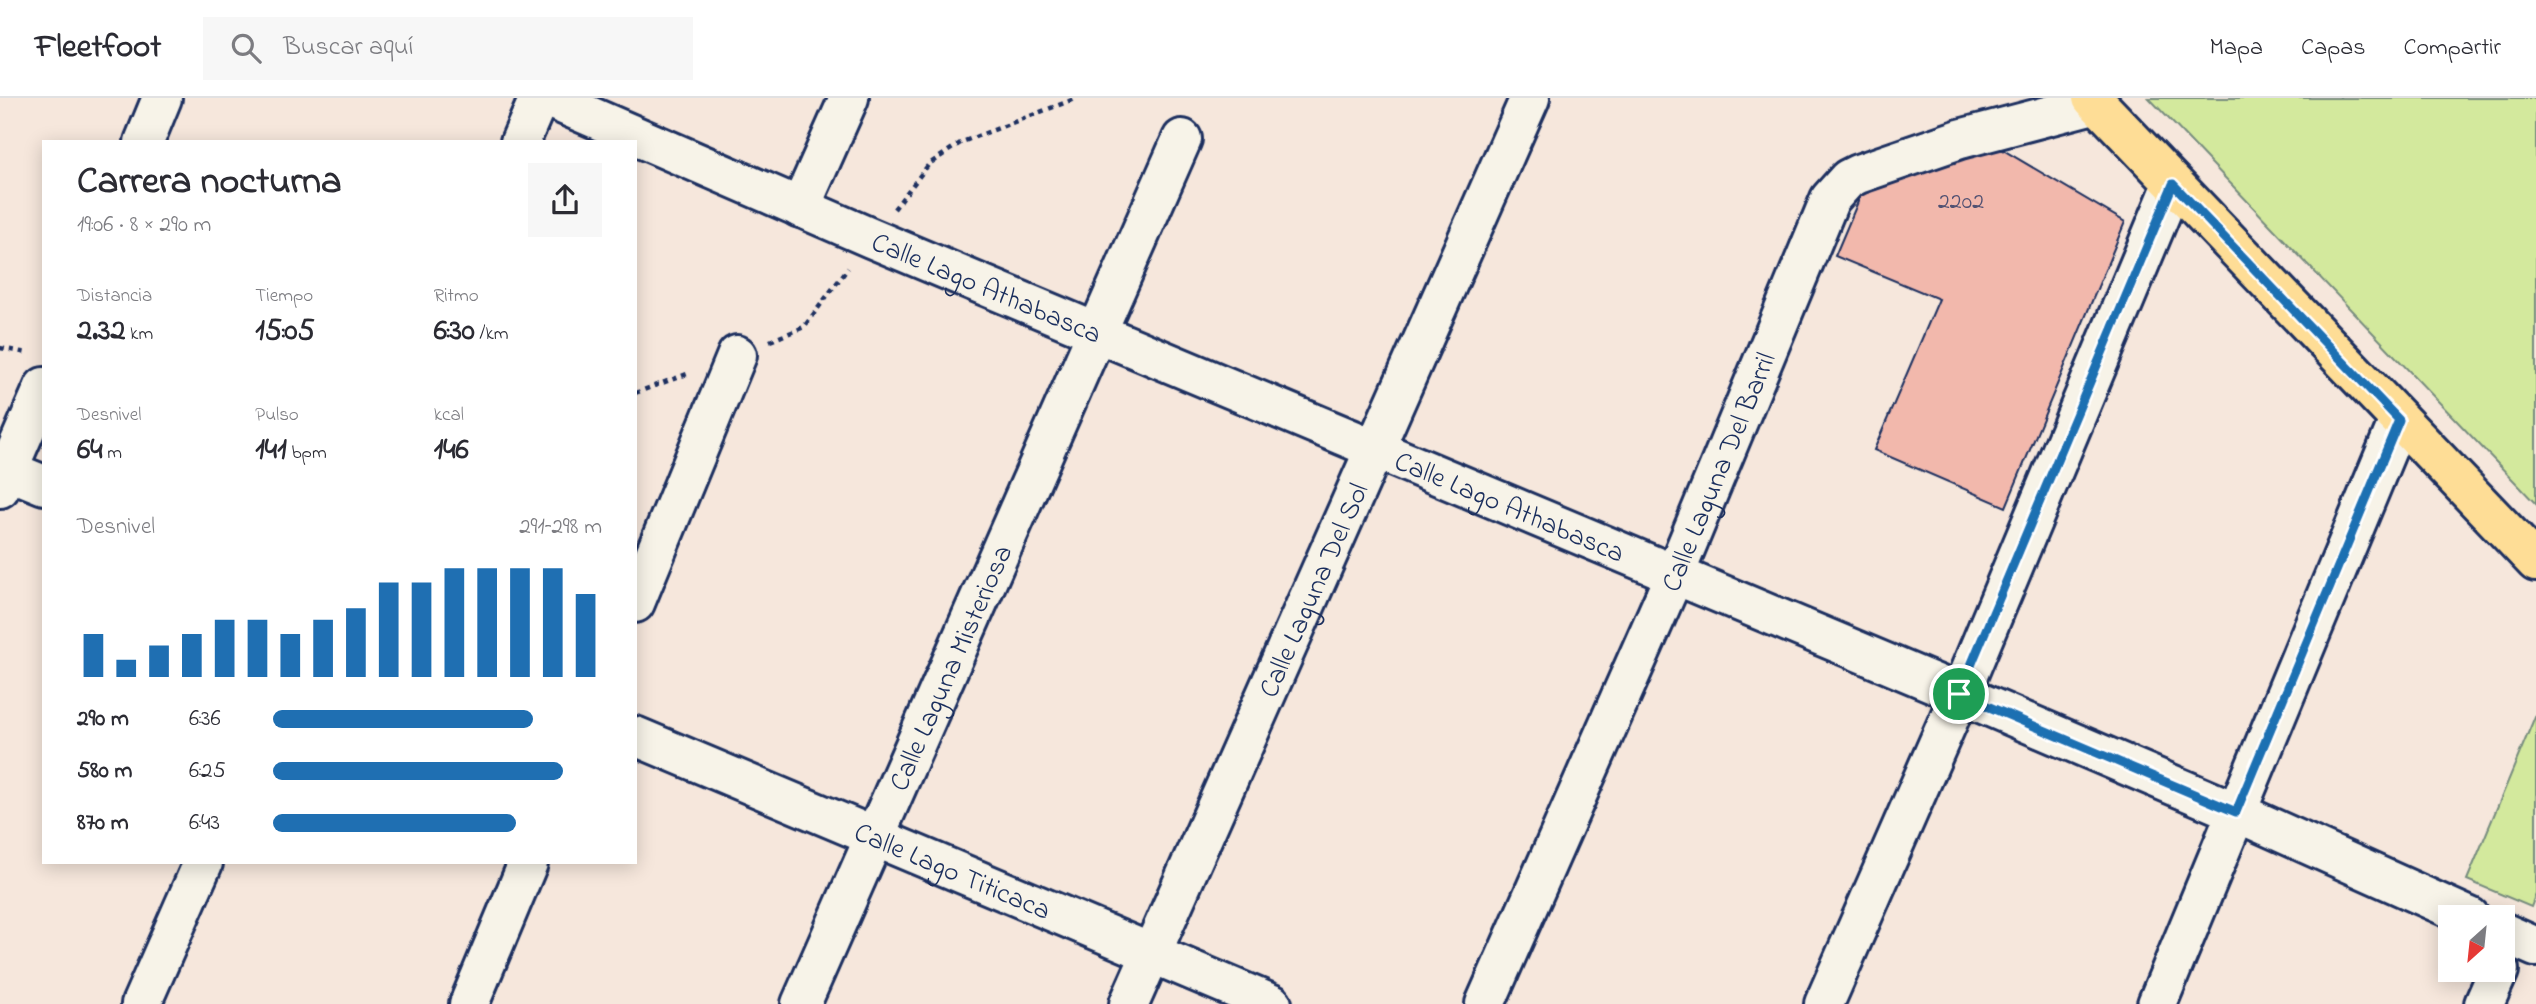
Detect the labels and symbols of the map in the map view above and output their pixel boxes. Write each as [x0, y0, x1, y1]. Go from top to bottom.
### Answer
house number: 2202 [1938, 185, 1984, 220]
street label: Calle Lago Athabasca [864, 223, 1107, 356]
street label: Calle Laguna Del Barril [1653, 347, 1788, 599]
street label: Calle Lago Athabasca [1387, 442, 1630, 575]
street label: Calle Laguna Del Sol [1250, 477, 1381, 705]
street label: Calle Laguna Misteriosa [880, 539, 1025, 798]
pin [1929, 664, 1989, 724]
street label: Calle Lago Titicaca [847, 813, 1056, 933]
north arrow [2438, 905, 2515, 982]

